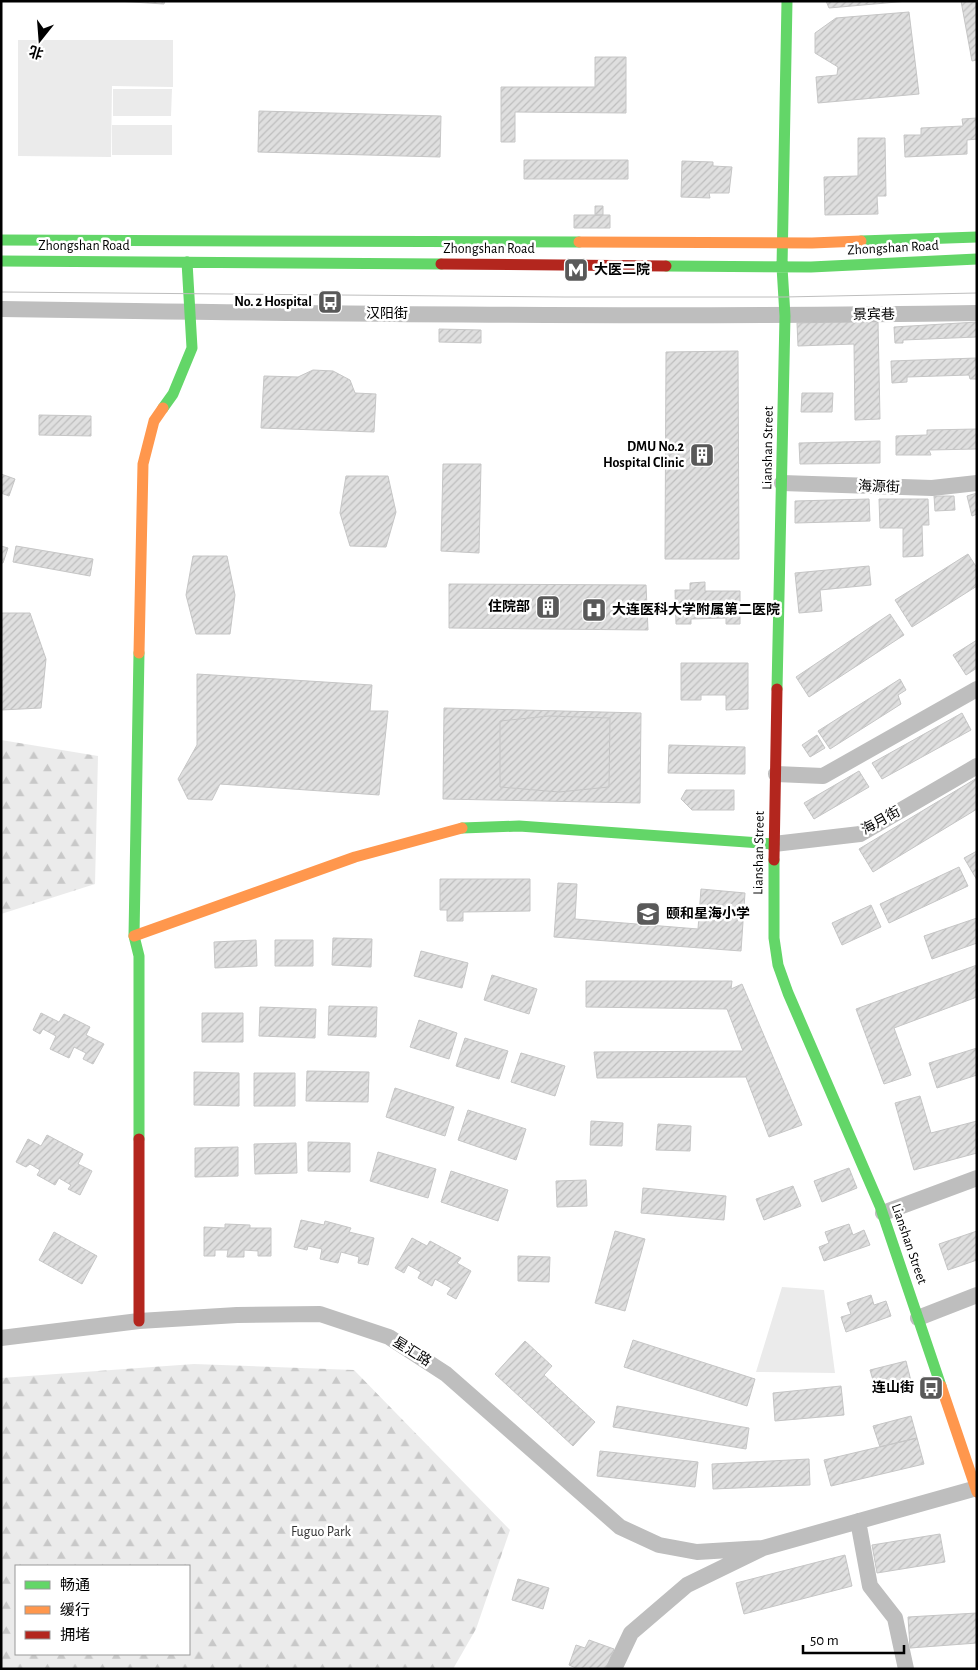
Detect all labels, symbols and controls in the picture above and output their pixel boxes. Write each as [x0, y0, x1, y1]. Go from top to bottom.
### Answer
north arrow [15, 15, 65, 65]
text: 北 [27, 43, 45, 61]
street label: Zhongshan Road [38, 239, 130, 253]
street label: Zhongshan Road [847, 239, 939, 257]
street label: Zhongshan Road [443, 242, 535, 256]
metro station icon: 大医二院 [563, 257, 589, 283]
place label: 大医二院 [594, 262, 650, 277]
bus stop icon: No. 2 Hospital [317, 289, 343, 315]
place label: No. 2 Hospital [234, 295, 312, 309]
street label: 汉阳街 [366, 306, 408, 321]
street label: 景宾巷 [853, 307, 895, 322]
street label: Lianshan Street [760, 405, 776, 490]
place label: DMU No.2 Hospital Clinic [603, 440, 685, 470]
building icon: DMU No.2 Hospital Clinic [689, 442, 715, 468]
street label: 海源街 [858, 478, 900, 495]
building icon: 住院部 [535, 594, 561, 620]
hospital icon: 大连医科大学附属第二医院 [581, 597, 607, 623]
place label: 住院部 [488, 598, 530, 614]
place label: 大连医科大学附属第二医院 [612, 601, 780, 617]
street label: 海月街 [859, 804, 903, 837]
street label: Lianshan Street [751, 810, 767, 895]
school or university icon: 颐和星海小学 [635, 901, 661, 927]
place label: 颐和星海小学 [666, 906, 750, 921]
street label: Lianshan Street [889, 1202, 929, 1287]
street label: 星汇路 [390, 1334, 434, 1369]
bus stop icon: 连山街 [918, 1375, 944, 1401]
place label: 连山街 [872, 1380, 914, 1395]
park label: Fuguo Park [291, 1525, 352, 1539]
legend [15, 1565, 190, 1655]
text: 畅通 [60, 1577, 90, 1593]
text: 缓行 [60, 1602, 90, 1618]
scale bar [803, 1622, 904, 1654]
text: 拥堵 [60, 1627, 90, 1643]
text: 50 m [810, 1633, 839, 1648]

